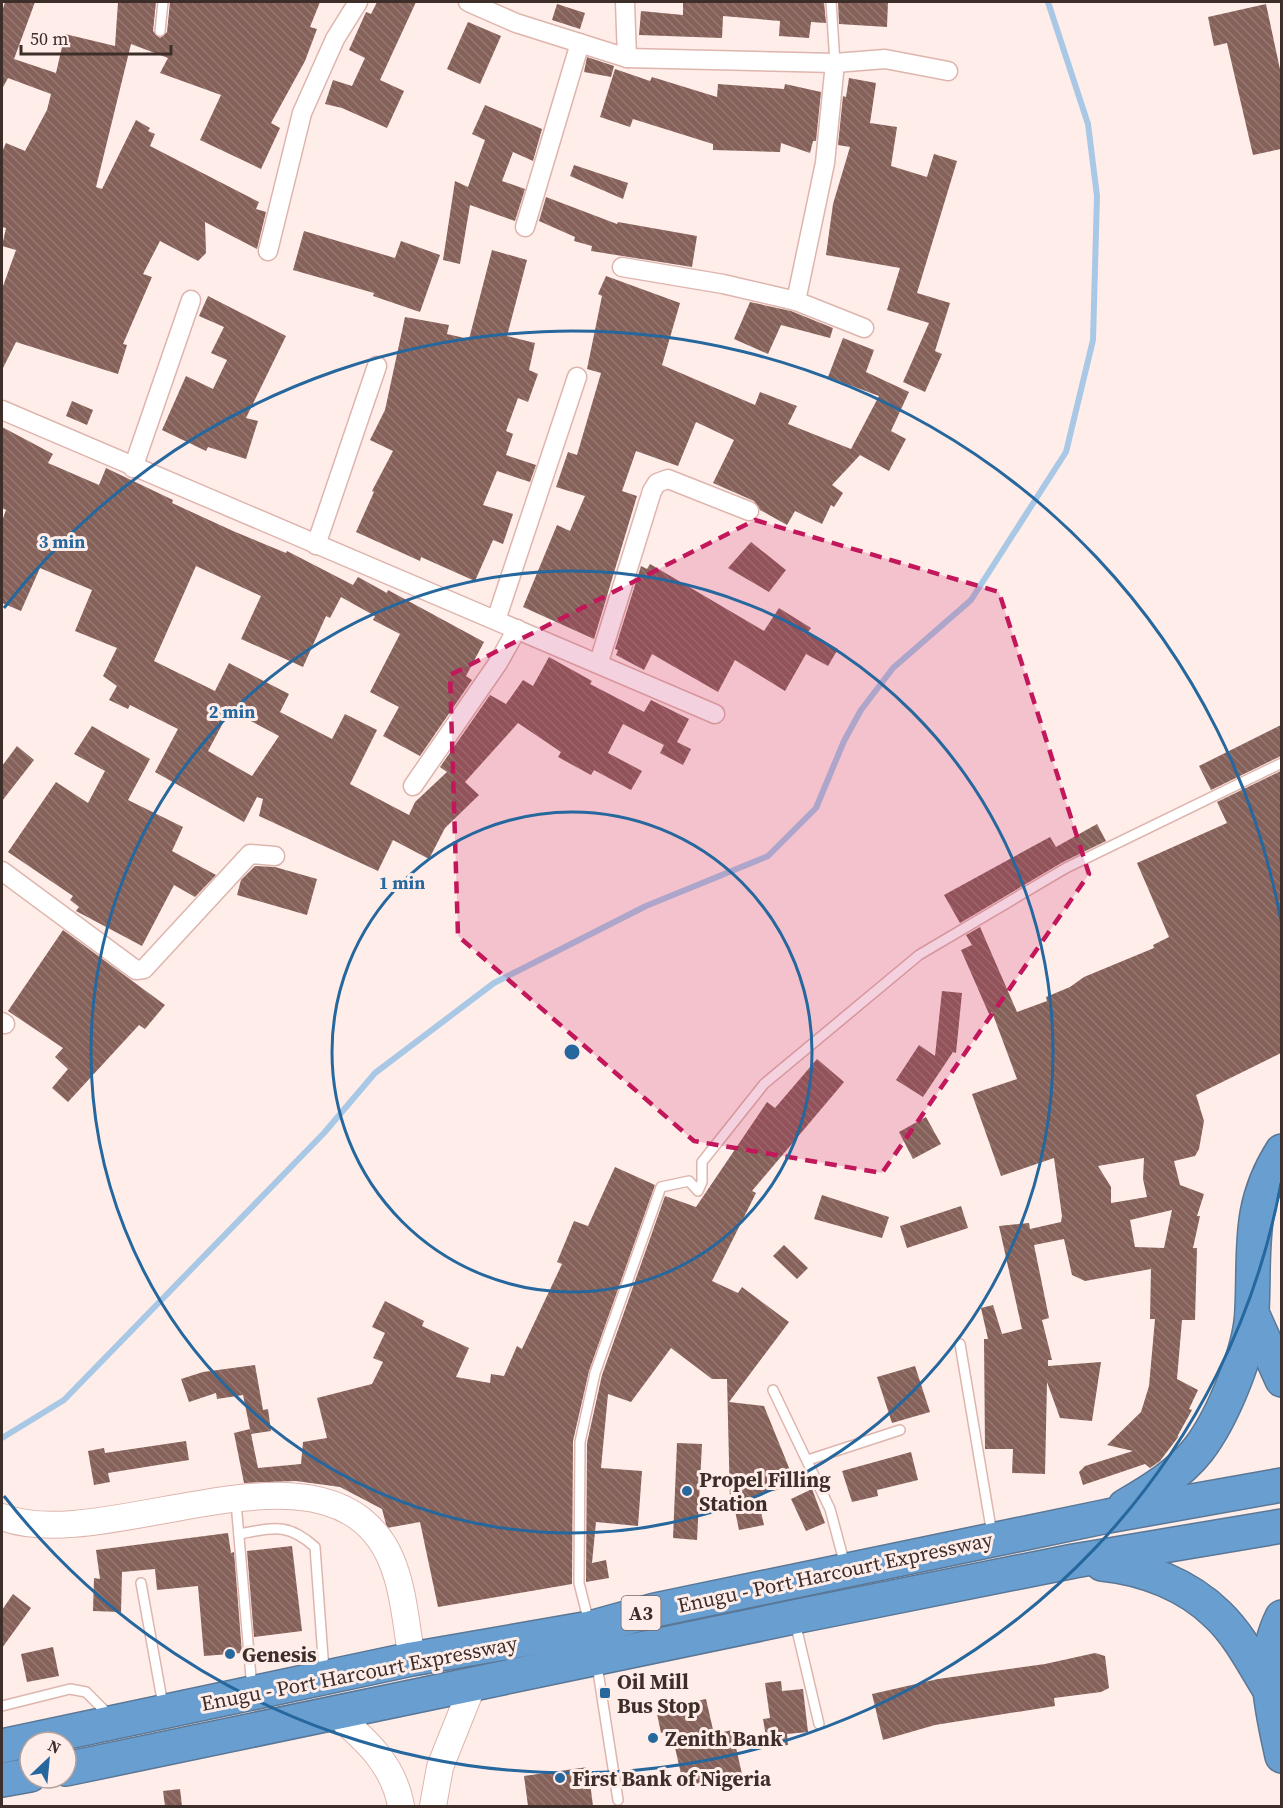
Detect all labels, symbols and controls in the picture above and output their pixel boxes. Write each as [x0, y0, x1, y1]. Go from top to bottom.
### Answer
scale bar [21, 18, 171, 56]
text: 50 m [30, 26, 68, 51]
text: 3 min [39, 529, 85, 554]
text: 2 min [209, 699, 255, 724]
text: 1 min [379, 870, 425, 895]
centre of rings [562, 1042, 582, 1062]
place label: Propel Filling Station [699, 1465, 831, 1518]
marker: Propel Filling Station [680, 1484, 694, 1498]
street label: Enugu - Port Harcourt Expressway [675, 1524, 996, 1620]
road number: A3 [622, 1596, 660, 1630]
street label: Enugu - Port Harcourt Expressway [198, 1628, 520, 1718]
place label: Genesis [242, 1640, 317, 1669]
marker: Genesis [223, 1647, 237, 1661]
place label: Oil Mill Bus Stop [617, 1667, 701, 1720]
marker: Oil Mill Bus Stop [598, 1686, 612, 1700]
place label: Zenith Bank [665, 1724, 783, 1753]
north arrow [18, 1730, 78, 1790]
marker: Zenith Bank [646, 1731, 660, 1745]
text: N [45, 1734, 65, 1759]
place label: First Bank of Nigeria [572, 1764, 772, 1793]
marker: First Bank of Nigeria [553, 1771, 567, 1785]

